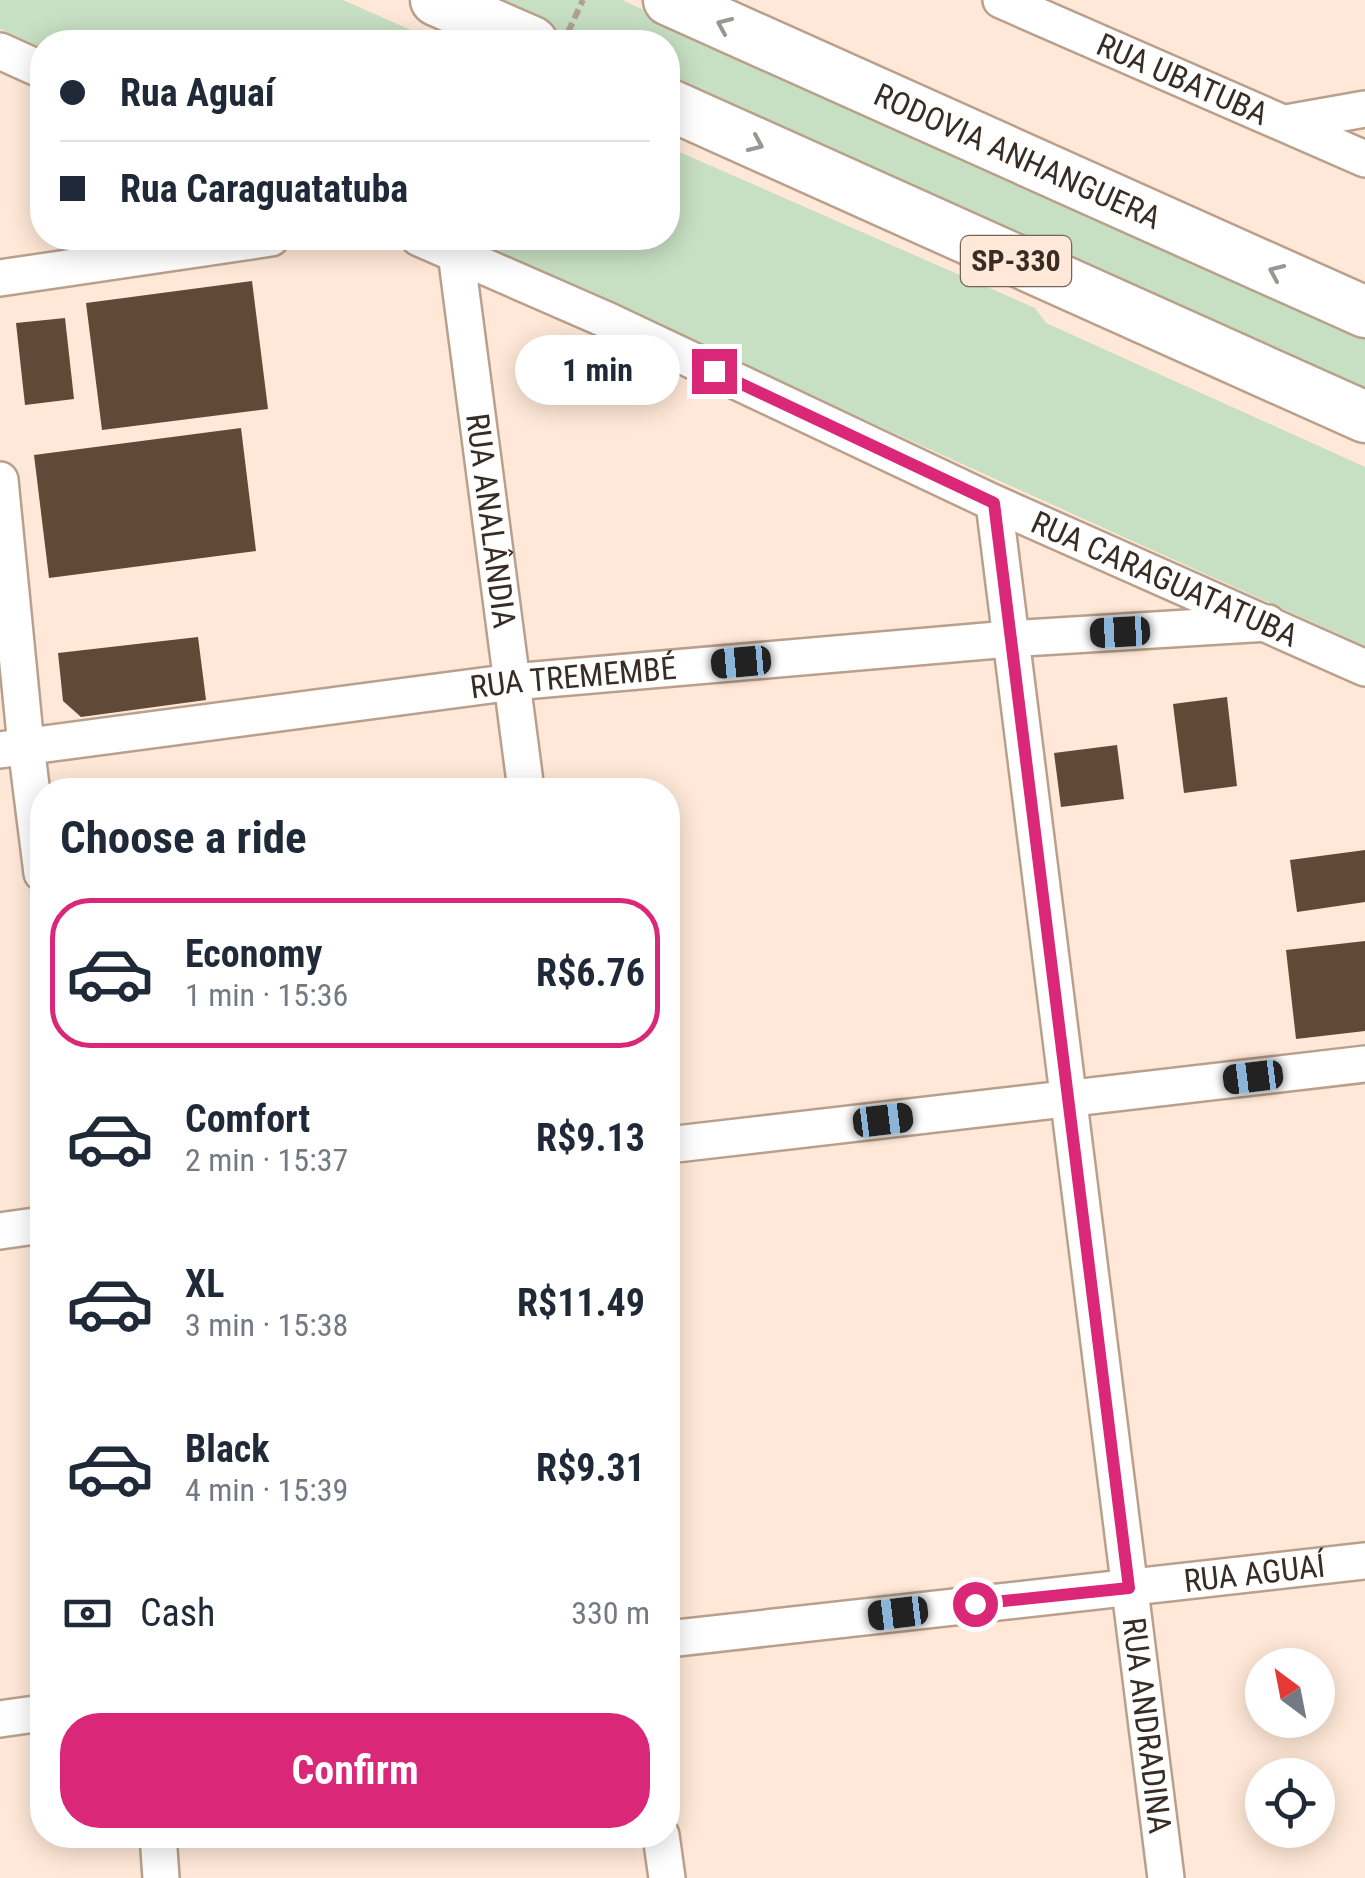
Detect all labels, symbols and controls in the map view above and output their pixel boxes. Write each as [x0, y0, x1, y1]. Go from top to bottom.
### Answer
one-way arrow [716, 17, 734, 37]
street label: RUA UBATUBA [1091, 25, 1274, 133]
text: Rua Aguaí [120, 71, 275, 115]
street label: RODOVIA ANHANGUERA [868, 75, 1167, 237]
one-way arrow [746, 132, 764, 152]
text: Rua Caraguatatuba [120, 167, 408, 211]
road number: SP-330 [961, 236, 1071, 286]
one-way arrow [1268, 264, 1286, 284]
callout: 1 min [514, 336, 679, 406]
route end [692, 349, 737, 394]
text: 1 min [562, 351, 633, 389]
street label: RUA ANALÂNDIA [458, 411, 524, 630]
street label: RUA CARAGUATATUBA [1026, 503, 1304, 655]
car [1089, 615, 1151, 649]
car [710, 644, 772, 680]
street label: RUA TREMEMBÉ [468, 649, 678, 706]
text: Choose a ride [60, 811, 307, 864]
icon: car [65, 928, 155, 1018]
text: Economy [185, 932, 322, 976]
text: R$6.76 [536, 951, 645, 995]
text: 1 min · 15:36 [185, 976, 348, 1014]
car [1221, 1058, 1285, 1096]
icon: car [65, 1093, 155, 1183]
text: Comfort [185, 1097, 310, 1141]
car [851, 1101, 915, 1139]
text: R$9.13 [536, 1116, 645, 1160]
text: 2 min · 15:37 [185, 1141, 348, 1179]
icon: car [65, 1258, 155, 1348]
text: XL [185, 1262, 224, 1306]
text: R$11.49 [517, 1281, 645, 1325]
text: 3 min · 15:38 [185, 1306, 348, 1344]
icon: car [65, 1423, 155, 1513]
text: Black [185, 1427, 269, 1471]
text: R$9.31 [536, 1446, 645, 1490]
text: 4 min · 15:39 [185, 1471, 348, 1509]
street label: RUA AGUAÍ [1182, 1547, 1328, 1600]
route start [953, 1582, 998, 1627]
icon: cash [60, 1586, 115, 1641]
text: Cash [140, 1591, 215, 1635]
text: 330 m [571, 1594, 650, 1632]
car [866, 1594, 930, 1632]
street label: RUA ANDRADINA [1115, 1615, 1179, 1836]
north arrow [1245, 1648, 1335, 1738]
map controls [1245, 1648, 1335, 1848]
button: Confirm [60, 1713, 650, 1828]
button: locate [1245, 1758, 1335, 1848]

